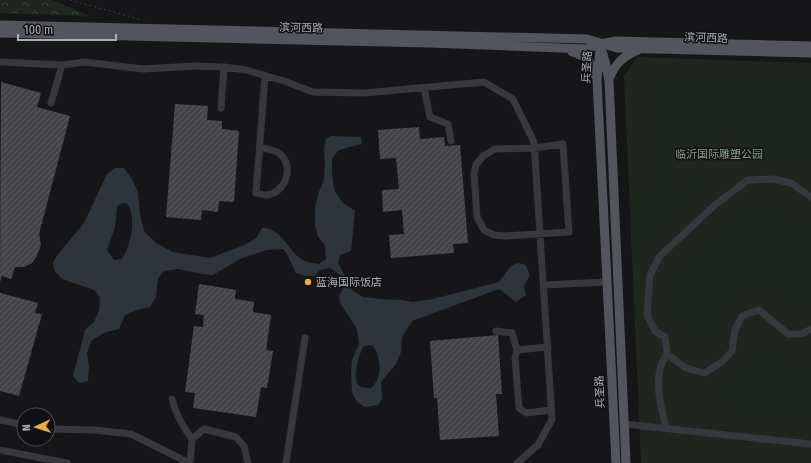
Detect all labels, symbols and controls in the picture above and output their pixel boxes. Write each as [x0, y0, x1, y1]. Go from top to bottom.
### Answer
scale bar [18, 16, 116, 42]
street label: 滨河西路 [279, 21, 323, 35]
text: 100 m [24, 23, 53, 37]
street label: 滨河西路 [684, 31, 728, 45]
street label: 兵圣路 [580, 50, 594, 84]
park label: 临沂国际雕塑公园 [675, 148, 763, 161]
place label: 蓝海国际饭店 [316, 276, 382, 289]
marker: 蓝海国际饭店 [303, 277, 313, 287]
street label: 兵圣路 [593, 375, 607, 409]
north arrow [16, 407, 56, 447]
text: N [20, 424, 33, 431]

